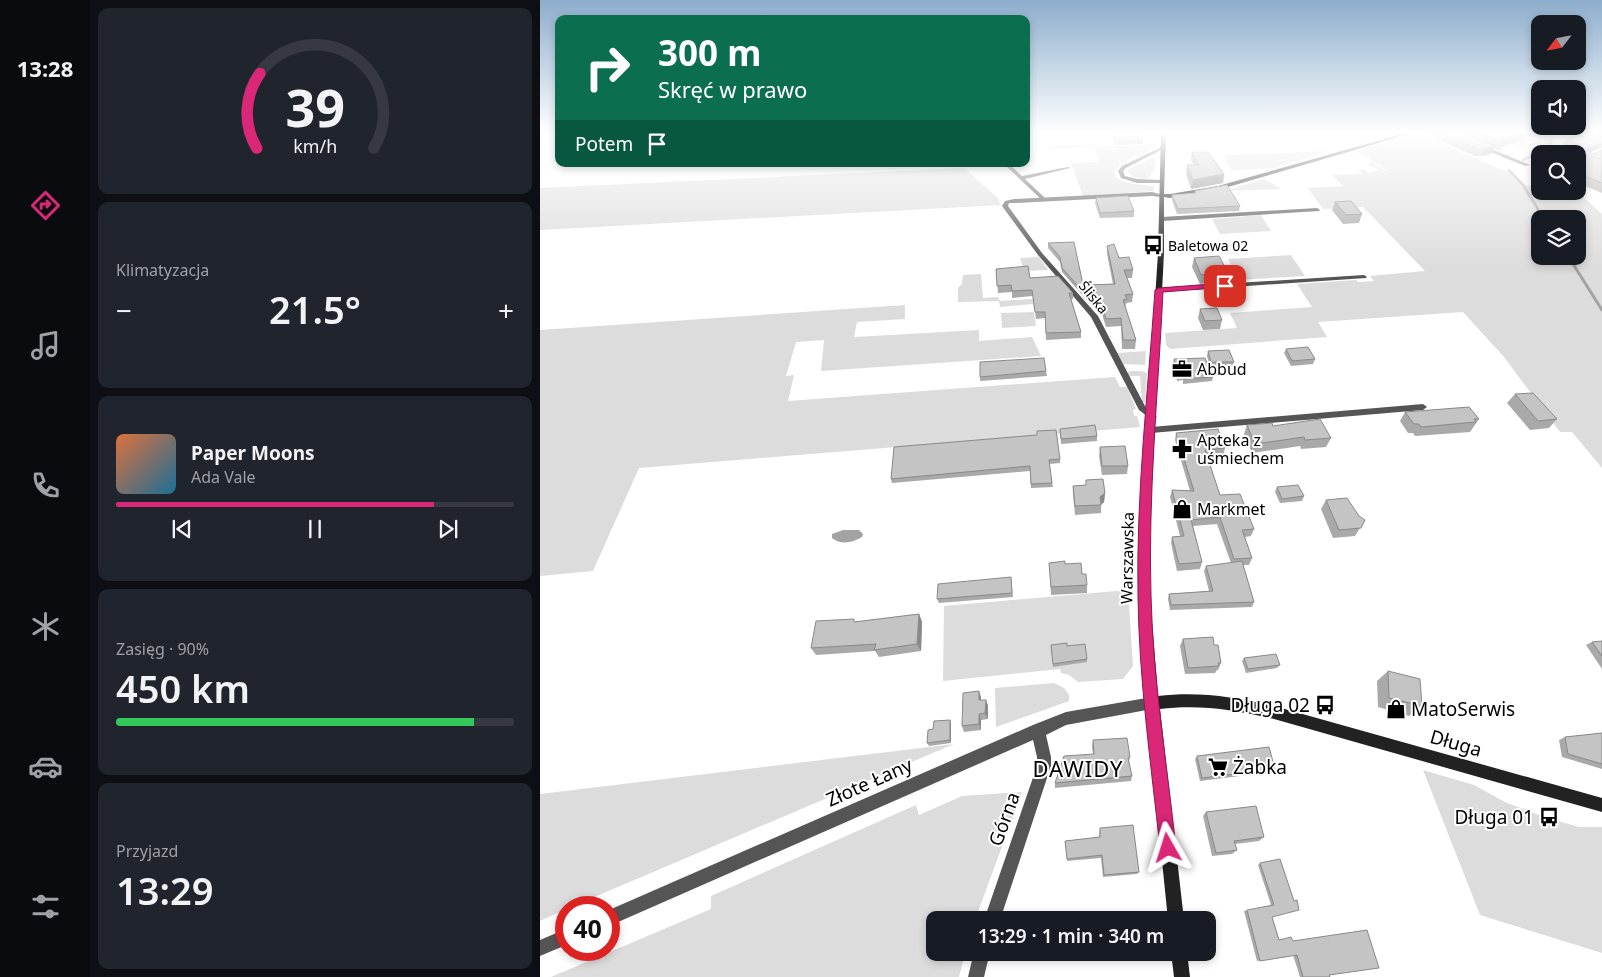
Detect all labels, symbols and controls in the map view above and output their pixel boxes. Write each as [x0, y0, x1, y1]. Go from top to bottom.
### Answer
north arrow [1531, 15, 1586, 70]
map controls [1531, 15, 1586, 265]
text: 300 m [658, 29, 761, 76]
icon: right [575, 35, 640, 100]
text: 13:28 [17, 53, 73, 83]
text: 39 [285, 71, 345, 142]
text: Skręć w prawo [658, 74, 807, 104]
button: sound [1531, 80, 1586, 135]
icon: arrive [643, 130, 671, 158]
text: Potem [575, 131, 633, 157]
text: km/h [293, 134, 337, 158]
button: search [1531, 145, 1586, 200]
icon: directions [28, 188, 63, 223]
button: layers [1531, 210, 1586, 265]
bus stop icon: Baletowa 02 [1142, 234, 1164, 256]
place label: Baletowa 02 [1168, 236, 1248, 255]
text: Klimatyzacja [116, 259, 209, 281]
pin [1204, 265, 1246, 307]
icon: arrive [1211, 272, 1239, 300]
street label: Śliska [1075, 277, 1113, 317]
text: 21.5° [269, 283, 361, 335]
text: − [116, 291, 132, 329]
text: + [498, 291, 514, 329]
icon: music [28, 328, 63, 363]
office icon: Abbud [1171, 358, 1193, 380]
place label: Abbud [1197, 358, 1247, 380]
place label: Apteka z uśmiechem [1197, 429, 1284, 469]
pharmacy icon: Apteka z uśmiechem [1171, 438, 1193, 460]
text: Paper Moons [191, 440, 315, 466]
text: Ada Vale [191, 466, 256, 488]
icon: phone [28, 468, 63, 503]
shop icon: Markmet [1171, 498, 1193, 520]
place label: Markmet [1197, 498, 1266, 520]
street label: Warszawska [1115, 512, 1139, 604]
icon: previous [168, 515, 196, 543]
icon: pause [301, 515, 329, 543]
icon: next [434, 515, 462, 543]
icon: climate [28, 609, 63, 644]
text: Zasięg · 90% [116, 638, 209, 660]
text: 450 km [116, 662, 250, 714]
place label: Długa 02 [1230, 692, 1310, 718]
bus stop icon: Długa 02 [1314, 694, 1336, 716]
place label: MatoSerwis [1411, 696, 1515, 722]
shop icon: MatoSerwis [1385, 698, 1407, 720]
street label: Długa [1427, 723, 1485, 763]
icon: car [28, 749, 63, 784]
street label: Złote Łany [822, 751, 917, 813]
district label: DAWIDY [1032, 753, 1124, 783]
place label: Żabka [1233, 754, 1287, 780]
supermarket icon: Żabka [1207, 756, 1229, 778]
street label: Górna [982, 788, 1026, 850]
place label: Długa 01 [1454, 804, 1534, 830]
bus stop icon: Długa 01 [1538, 806, 1560, 828]
position arrow [1141, 821, 1193, 873]
text: Przyjazd [116, 840, 178, 862]
text: 13:29 [116, 864, 213, 916]
icon: filters [28, 889, 63, 924]
speed limit sign: 40 [555, 896, 620, 961]
text: 13:29 · 1 min · 340 m [978, 923, 1164, 949]

